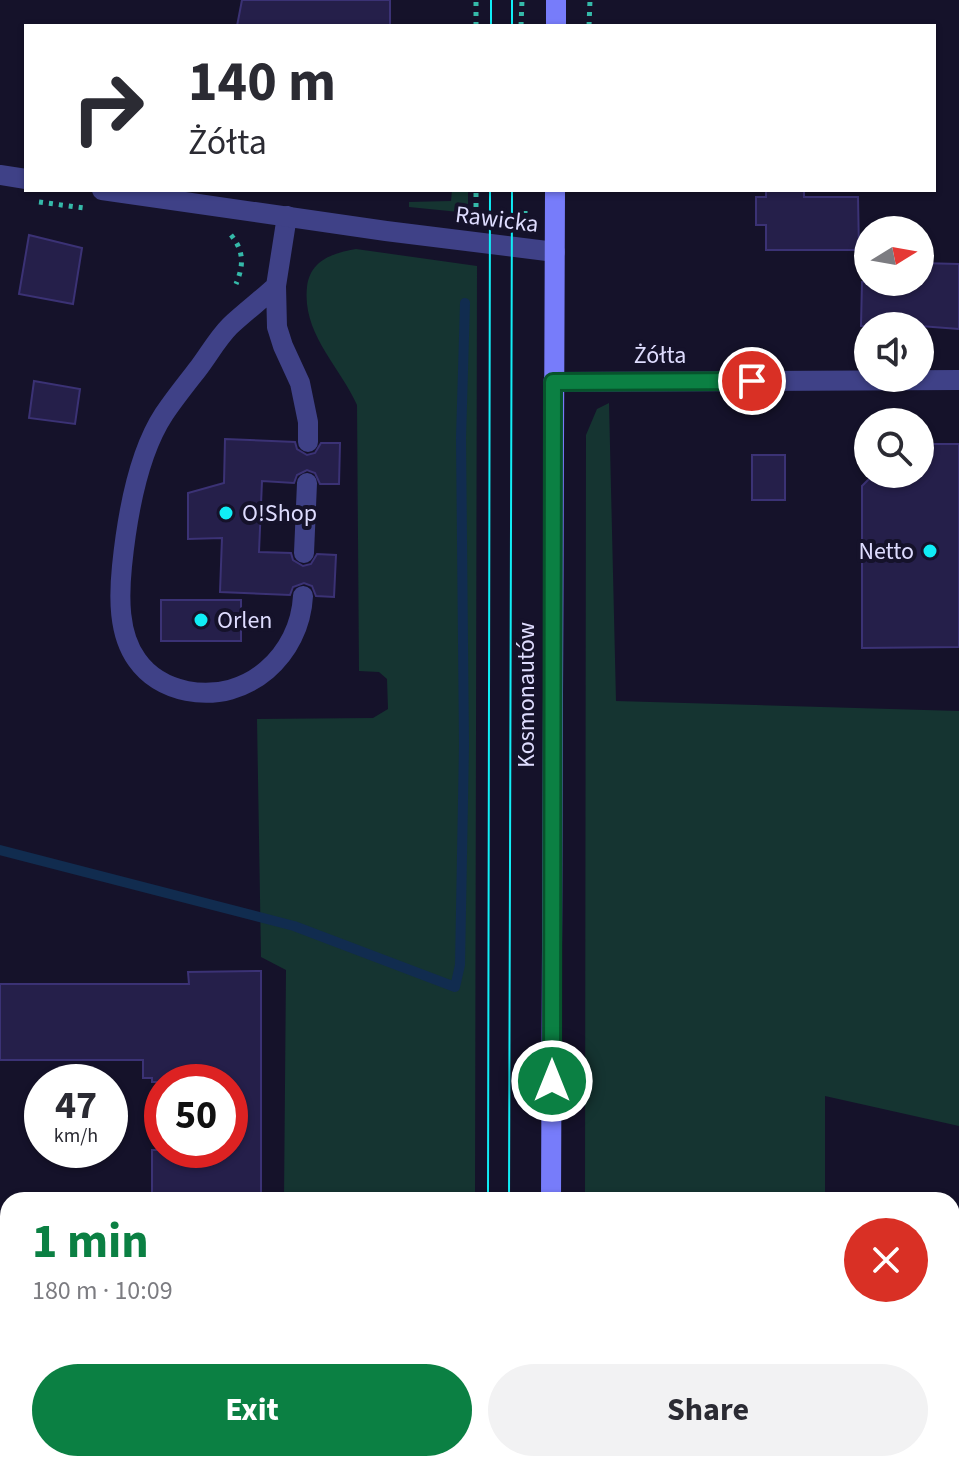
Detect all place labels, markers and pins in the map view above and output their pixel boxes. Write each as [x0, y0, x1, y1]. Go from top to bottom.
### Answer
pin [718, 347, 786, 415]
place label: O!Shop [242, 496, 317, 531]
marker: O!Shop [217, 504, 235, 522]
place label: Netto [858, 534, 914, 569]
marker: Netto [921, 542, 939, 560]
place label: Orlen [217, 603, 272, 638]
marker: Orlen [192, 611, 210, 629]

